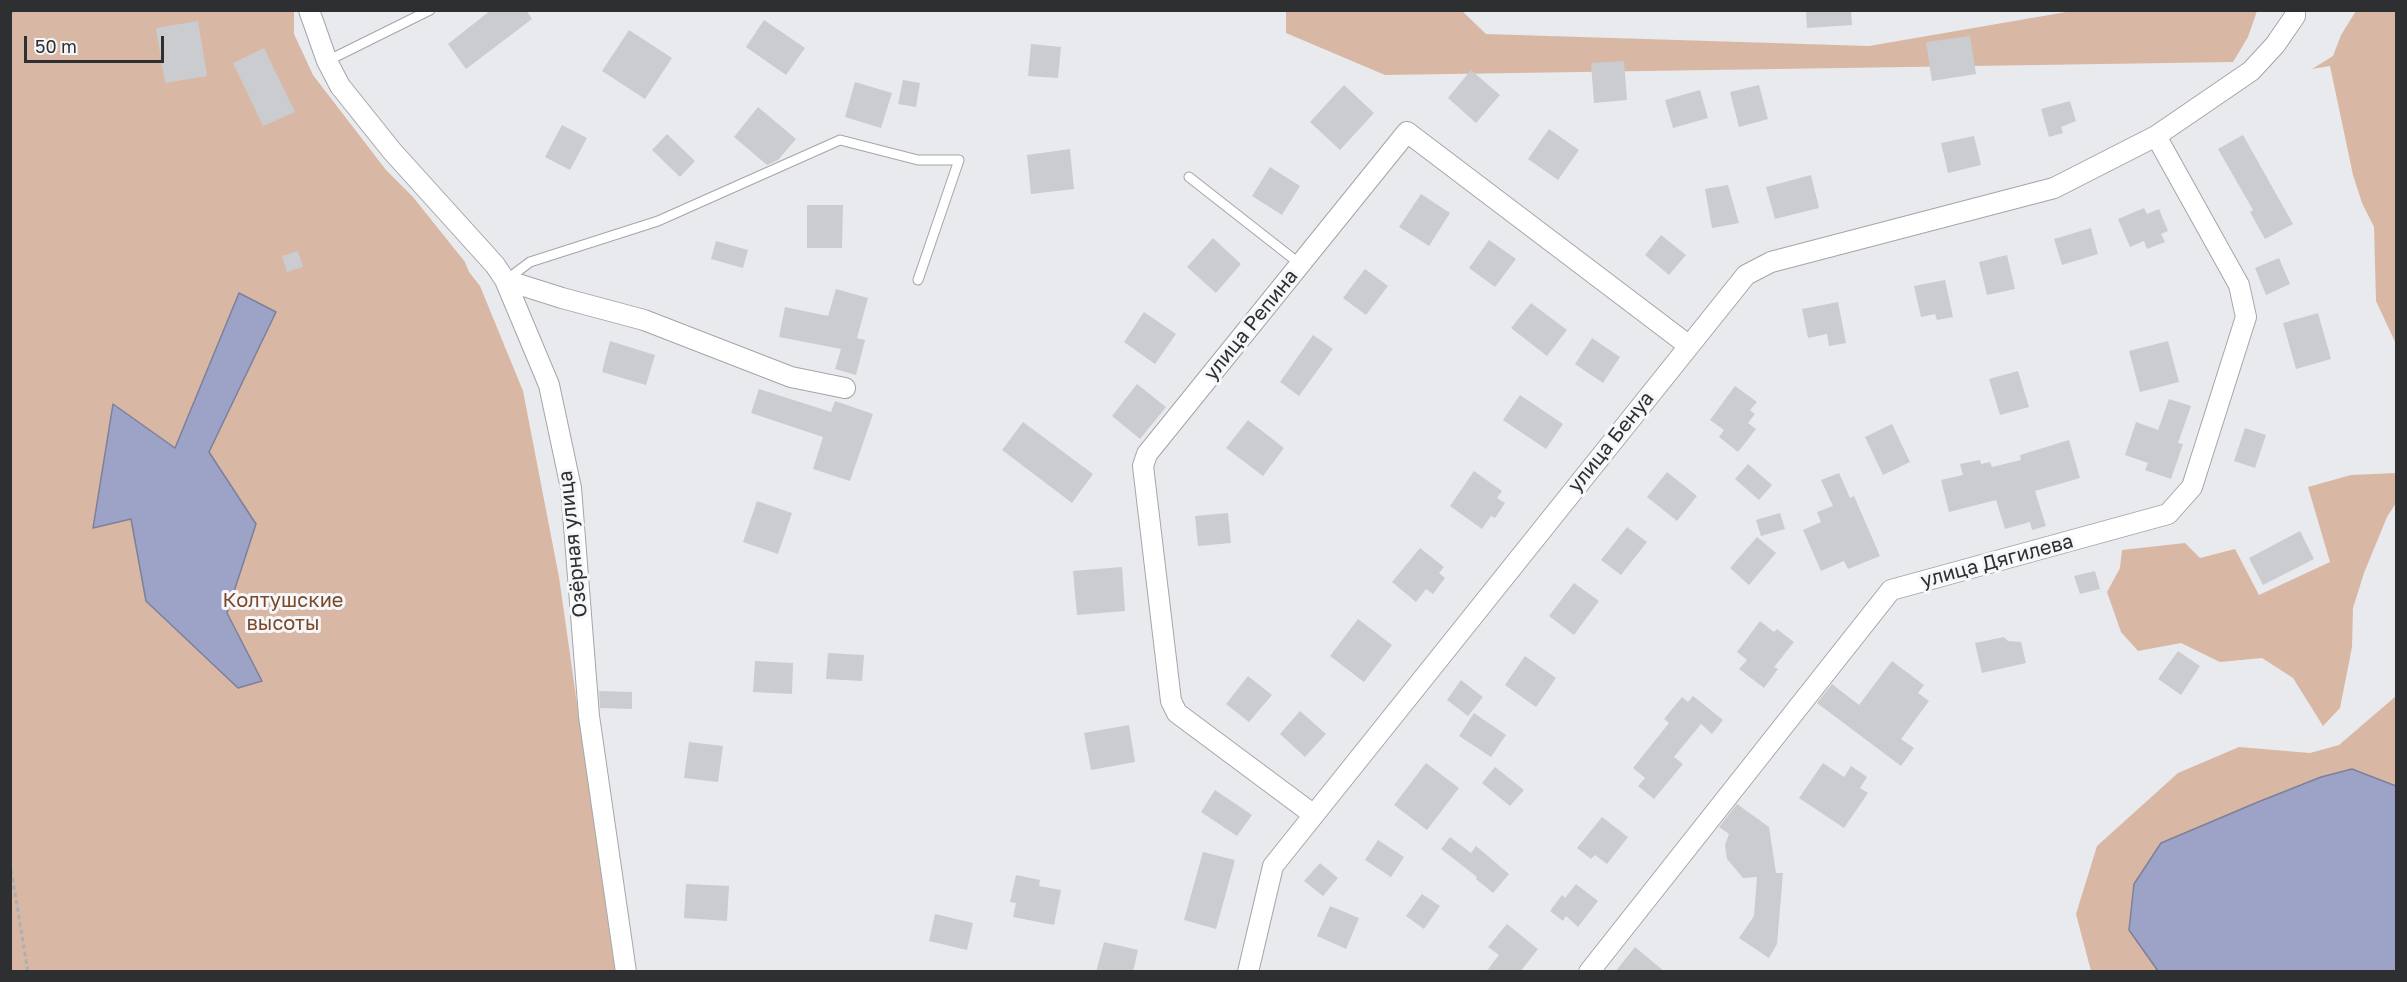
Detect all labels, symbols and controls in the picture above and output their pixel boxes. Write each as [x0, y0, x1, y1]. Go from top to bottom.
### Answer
scale bar [27, 24, 166, 62]
text: 50 m [35, 35, 77, 57]
street label: улица Репина [1199, 265, 1303, 385]
street label: улица Бенуа [1563, 387, 1659, 497]
street label: Озёрная улица [553, 469, 593, 619]
street label: улица Дягилева [1918, 529, 2076, 593]
park label: Колтушские высоты [223, 589, 343, 636]

